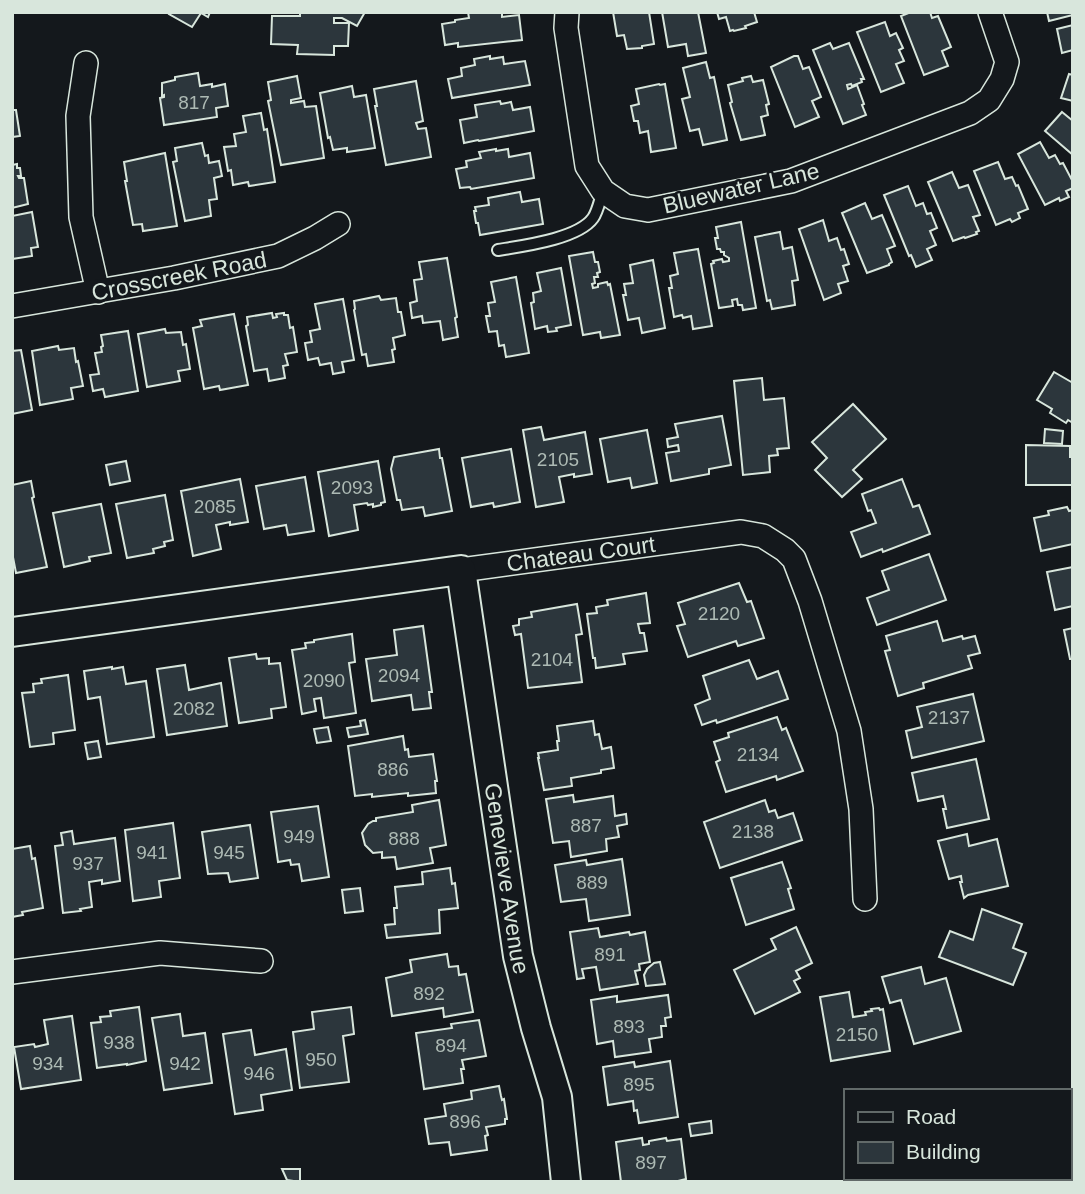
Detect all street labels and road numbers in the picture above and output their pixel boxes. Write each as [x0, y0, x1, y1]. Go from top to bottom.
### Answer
street label: Bluewater Lane [660, 157, 822, 219]
street label: Crosscreek Road [89, 246, 269, 306]
street label: Chateau Court [505, 531, 657, 577]
street label: Genevieve Avenue [480, 781, 535, 977]

